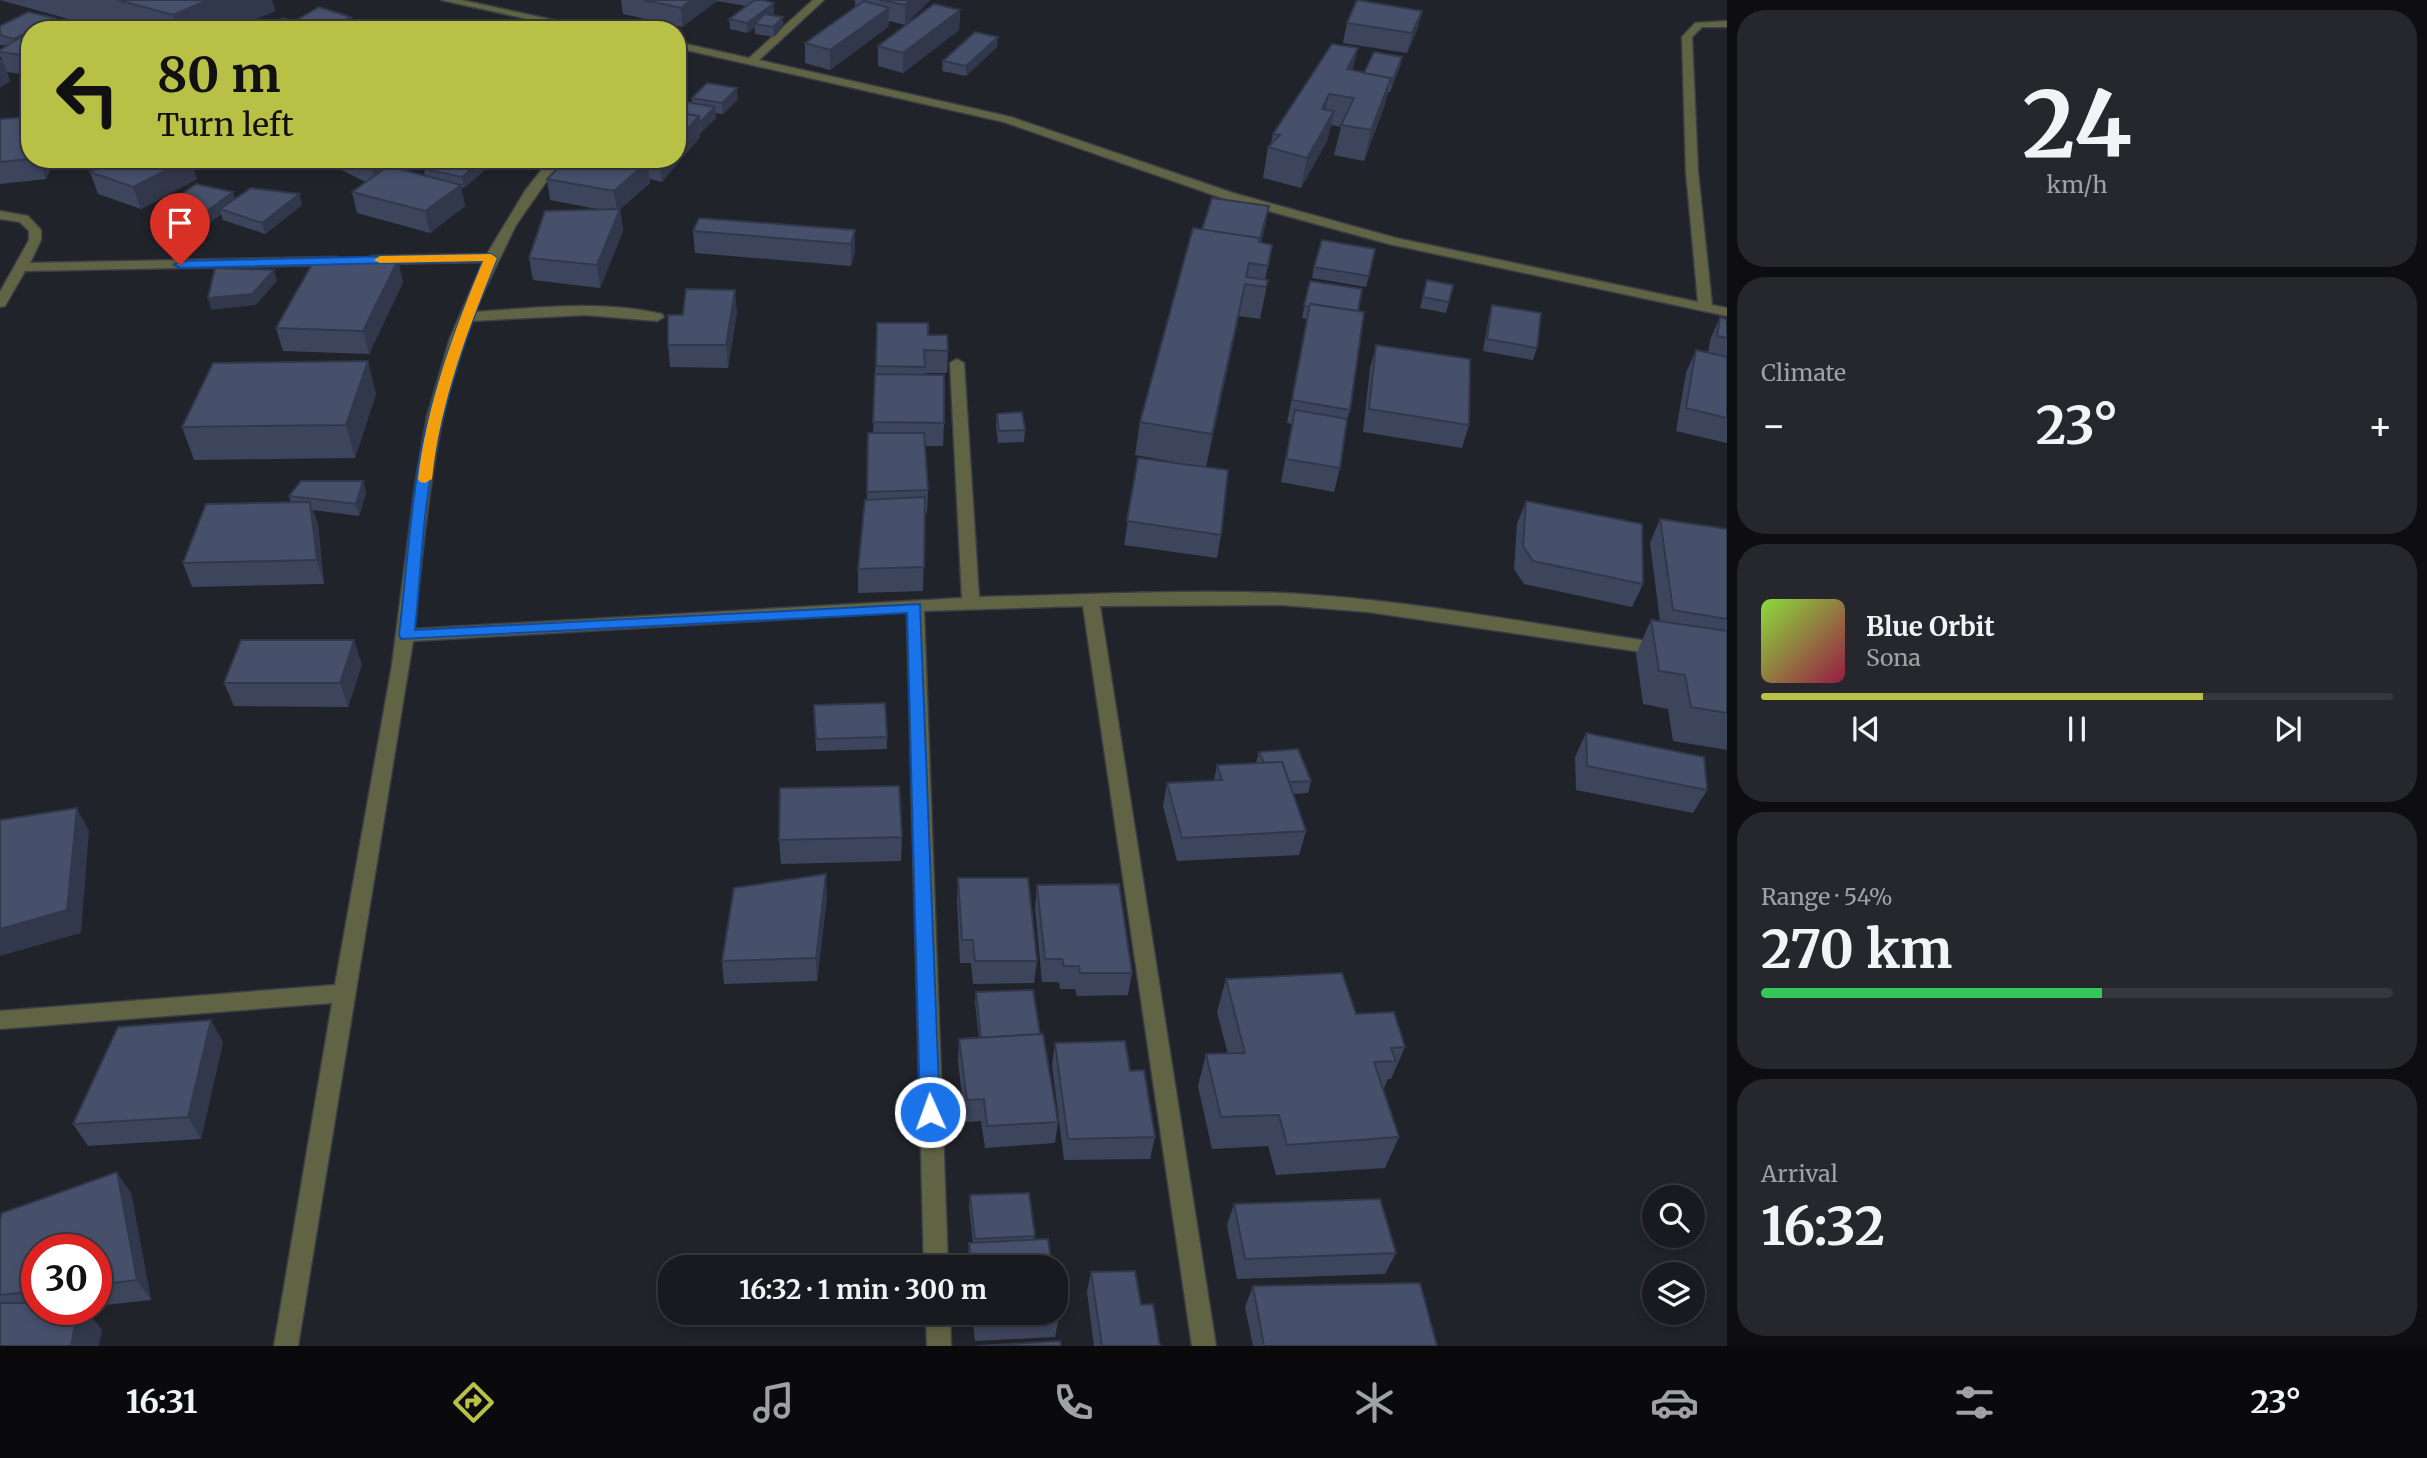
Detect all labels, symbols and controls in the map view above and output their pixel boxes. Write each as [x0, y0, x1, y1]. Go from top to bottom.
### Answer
text: 80 m [157, 44, 280, 105]
icon: left [42, 49, 133, 140]
text: 24 [2022, 67, 2132, 182]
text: Turn left [157, 105, 294, 145]
text: km/h [2047, 170, 2107, 199]
pin [150, 193, 210, 265]
icon: arrive [161, 204, 199, 242]
text: Climate [1761, 358, 1846, 387]
text: 23° [2036, 393, 2118, 458]
text: − [1761, 402, 1786, 449]
text: + [2368, 402, 2393, 449]
text: Blue Orbit [1866, 610, 1995, 643]
text: Sona [1866, 643, 1921, 672]
icon: previous [1847, 710, 1885, 748]
icon: pause [2058, 710, 2096, 748]
icon: next [2269, 710, 2307, 748]
text: Range · 54% [1761, 882, 1893, 911]
text: 270 km [1761, 917, 1952, 982]
position arrow [893, 1075, 967, 1149]
text: Arrival [1761, 1159, 1838, 1188]
map controls [1642, 1185, 1705, 1325]
button: search [1642, 1185, 1705, 1248]
text: 16:32 [1761, 1194, 1885, 1259]
speed limit sign: 30 [21, 1234, 112, 1325]
button: layers [1642, 1262, 1705, 1325]
text: 16:32 · 1 min · 300 m [739, 1273, 987, 1306]
icon: directions [449, 1378, 498, 1427]
icon: music [749, 1378, 798, 1427]
icon: phone [1049, 1378, 1098, 1427]
icon: climate [1350, 1378, 1399, 1427]
icon: car [1650, 1378, 1699, 1427]
icon: filters [1950, 1378, 1999, 1427]
text: 16:31 [126, 1382, 198, 1422]
text: 23° [2251, 1382, 2301, 1422]

